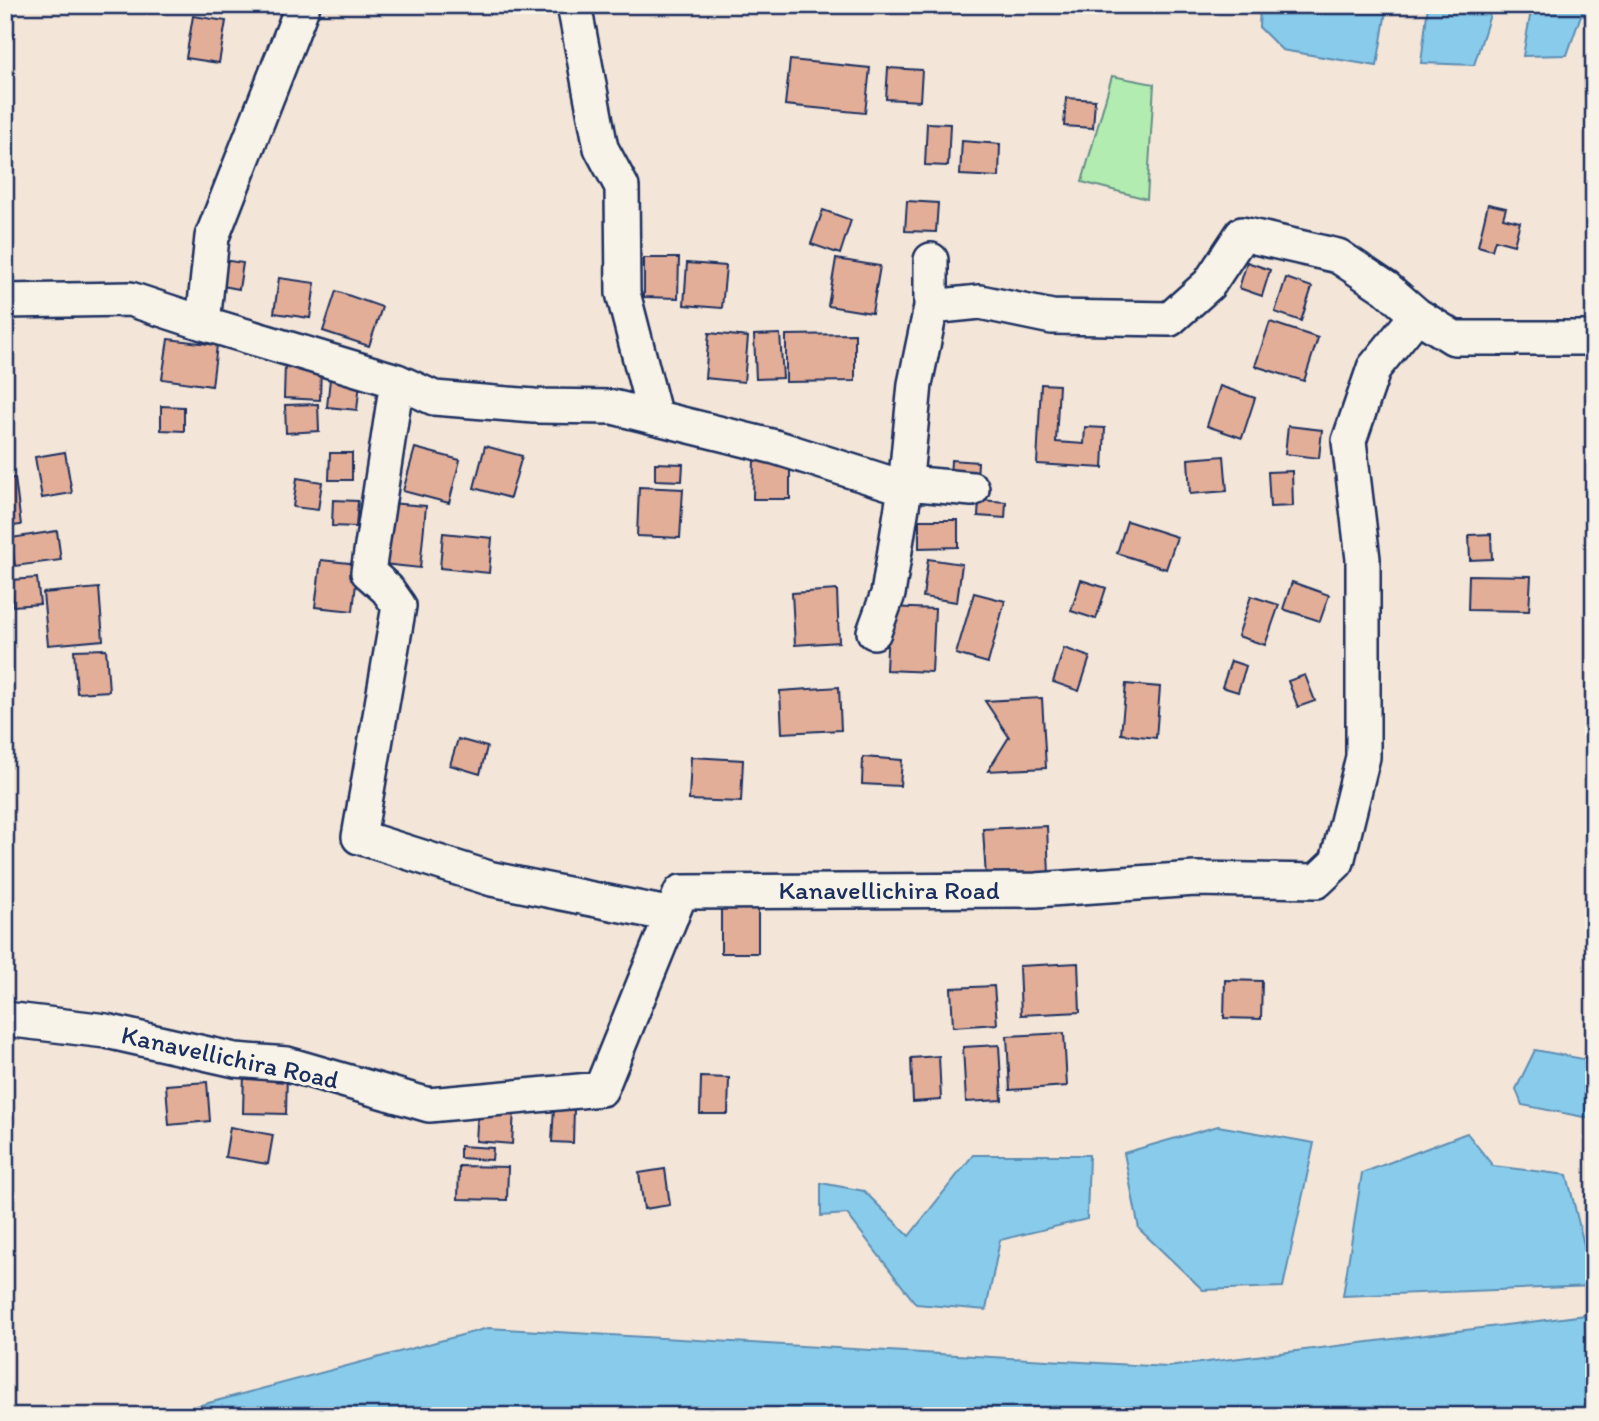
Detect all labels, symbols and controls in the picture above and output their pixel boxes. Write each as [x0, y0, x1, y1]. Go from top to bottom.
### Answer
street label: Kanavellichira Road [778, 874, 1000, 906]
street label: Kanavellichira Road [119, 1018, 342, 1096]

